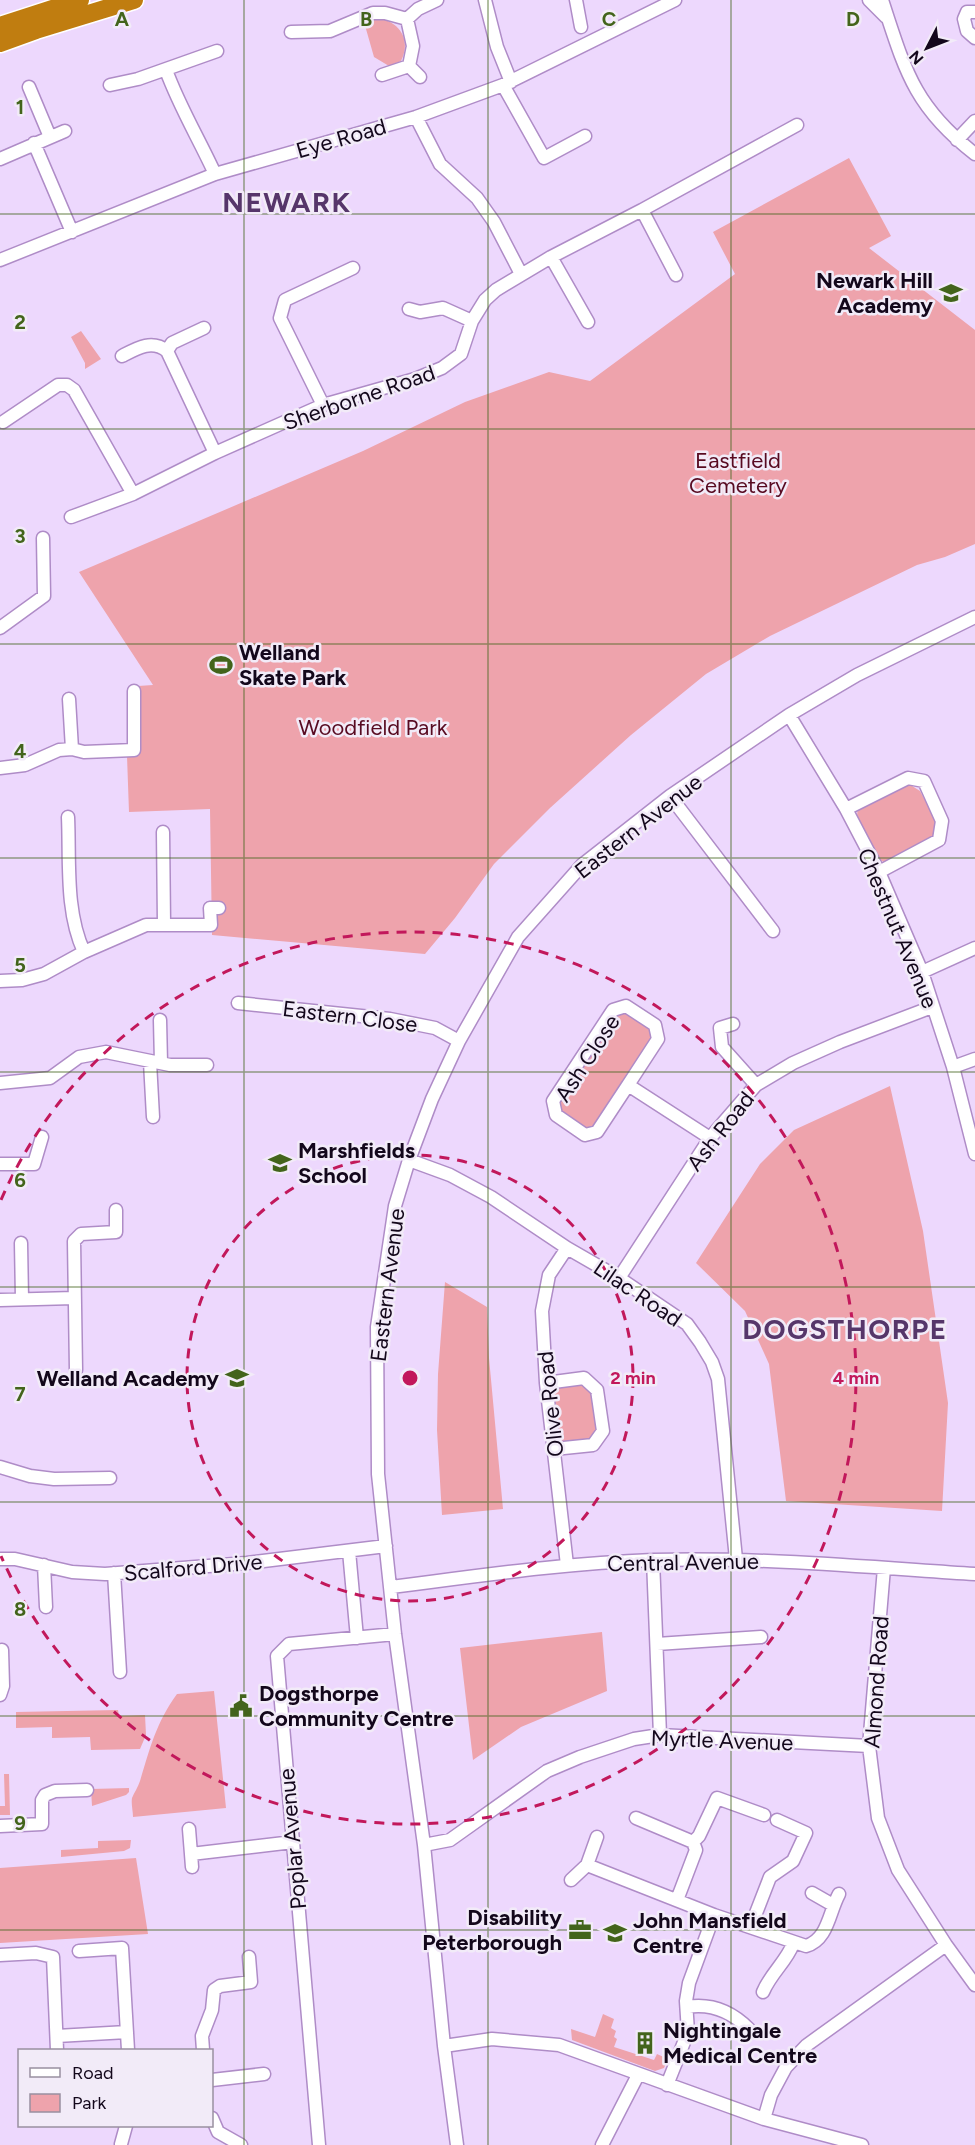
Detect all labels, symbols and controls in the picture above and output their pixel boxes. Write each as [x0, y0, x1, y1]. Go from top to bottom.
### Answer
text: A [115, 7, 130, 31]
text: B [360, 7, 372, 31]
text: C [602, 7, 616, 31]
text: D [846, 7, 860, 31]
north arrow [897, 18, 957, 78]
text: N [905, 47, 927, 69]
text: 1 [16, 95, 24, 119]
street label: Eye Road [293, 113, 389, 164]
district label: NEWARK [222, 185, 352, 219]
place label: Newark Hill Academy [816, 267, 933, 319]
school or university icon: Newark Hill Academy [938, 280, 964, 306]
text: 2 [14, 310, 26, 334]
street label: Sherborne Road [280, 359, 439, 436]
park label: Eastfield Cemetery [689, 447, 787, 499]
text: 3 [14, 524, 26, 548]
place label: Welland Skate Park [239, 639, 347, 691]
sports icon: Welland Skate Park [208, 652, 234, 678]
park label: Woodfield Park [299, 714, 448, 741]
text: 4 [14, 739, 27, 763]
street label: Eastern Avenue [569, 768, 707, 885]
street label: Chestnut Avenue [852, 844, 943, 1012]
text: 5 [14, 953, 26, 977]
street label: Eastern Close [281, 995, 419, 1038]
street label: Ash Close [549, 1010, 626, 1107]
street label: Ash Road [681, 1086, 760, 1176]
place label: Marshfields School [298, 1137, 415, 1189]
school or university icon: Marshfields School [267, 1150, 293, 1176]
text: 6 [14, 1168, 26, 1192]
street label: Eastern Avenue [365, 1207, 410, 1363]
street label: Lilac Road [588, 1254, 687, 1333]
district label: DOGSTHORPE [742, 1312, 948, 1346]
street label: Olive Road [532, 1350, 569, 1458]
place label: Welland Academy [37, 1365, 219, 1392]
school or university icon: Welland Academy [224, 1365, 250, 1391]
text: 2 min [610, 1367, 656, 1389]
text: 4 min [833, 1367, 879, 1389]
centre of rings [400, 1368, 420, 1388]
text: 7 [14, 1382, 26, 1406]
street label: Scalford Drive [123, 1548, 263, 1587]
street label: Central Avenue [607, 1548, 759, 1577]
text: 8 [14, 1597, 26, 1621]
street label: Almond Road [858, 1615, 895, 1749]
place label: Dogsthorpe Community Centre [259, 1680, 454, 1732]
public building icon: Dogsthorpe Community Centre [228, 1693, 254, 1719]
street label: Myrtle Avenue [650, 1725, 794, 1756]
street label: Poplar Avenue [273, 1767, 312, 1911]
text: 9 [14, 1811, 26, 1835]
place label: Disability Peterborough [422, 1904, 562, 1956]
place label: John Mansfield Centre [633, 1907, 787, 1959]
office icon: Disability Peterborough [567, 1917, 593, 1943]
school or university icon: John Mansfield Centre [602, 1920, 628, 1946]
place label: Nightingale Medical Centre [663, 2017, 817, 2069]
building icon: Nightingale Medical Centre [632, 2030, 658, 2056]
legend [18, 2049, 213, 2127]
text: Road [72, 2062, 113, 2084]
text: Park [72, 2092, 107, 2114]

